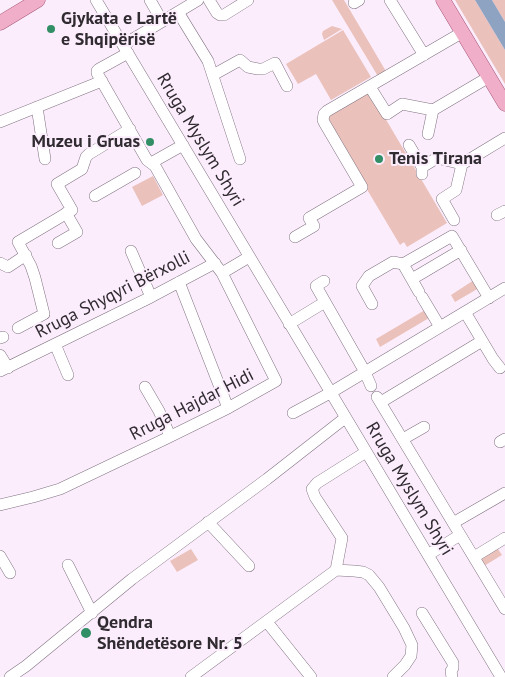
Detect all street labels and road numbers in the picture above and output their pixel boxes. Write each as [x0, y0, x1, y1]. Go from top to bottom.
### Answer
street label: Rruga Myslym Shyri [152, 69, 248, 211]
street label: Rruga Shyqyri Bërxolli [32, 247, 194, 343]
street label: Rruga Hajdar Hidi [126, 364, 258, 446]
street label: Rruga Myslym Shyri [361, 418, 457, 560]

